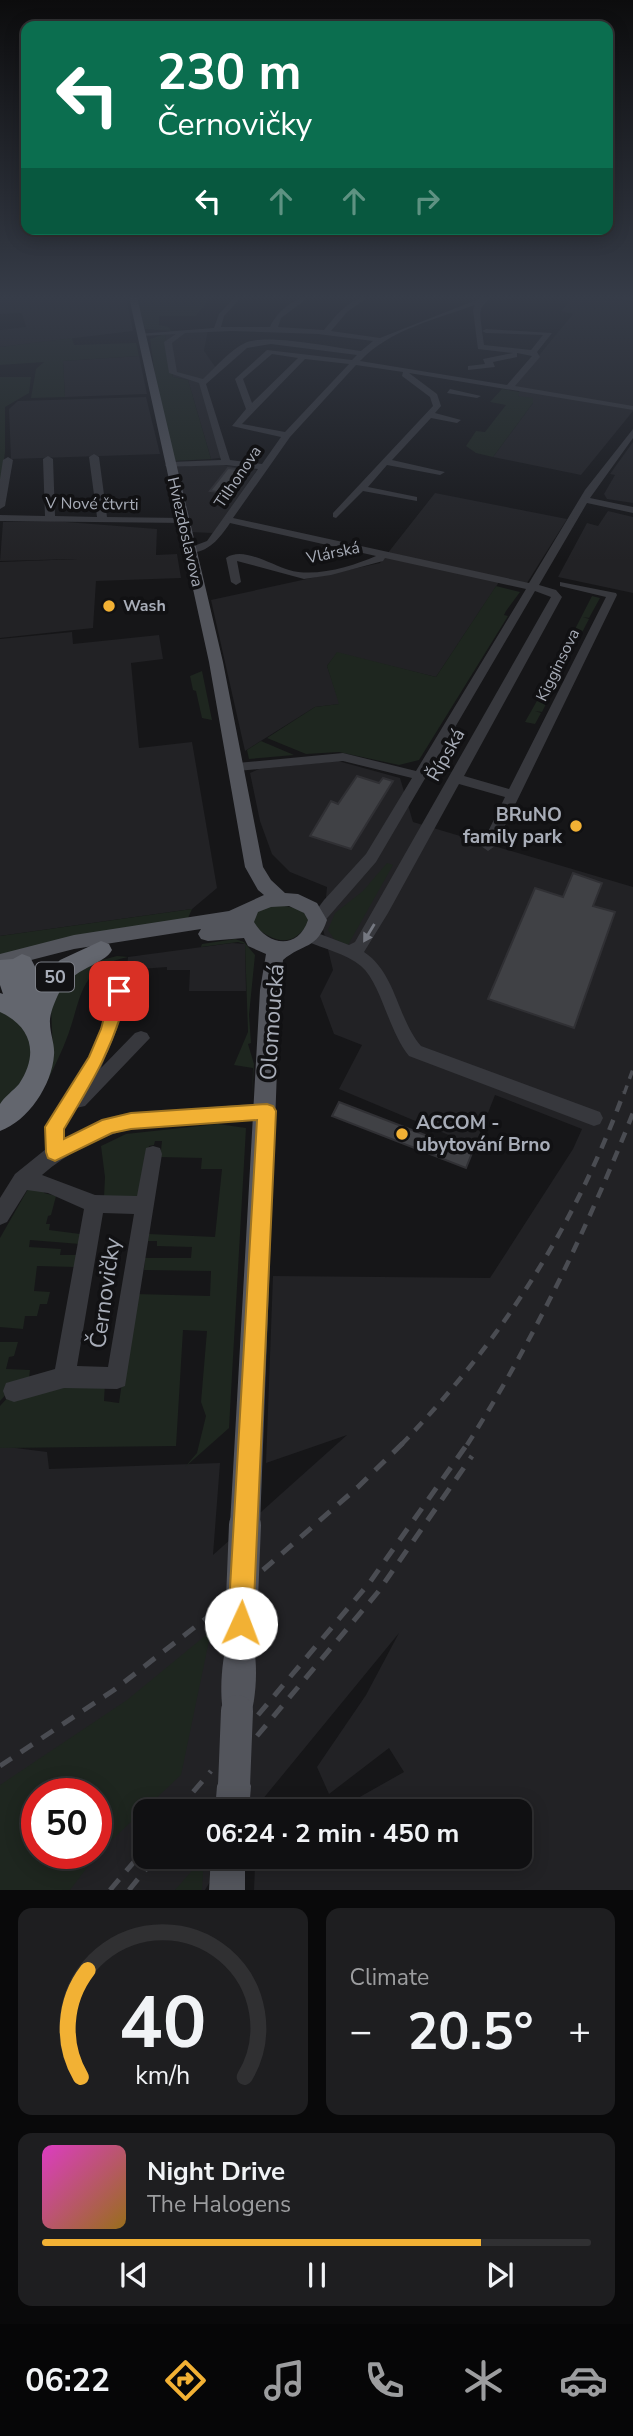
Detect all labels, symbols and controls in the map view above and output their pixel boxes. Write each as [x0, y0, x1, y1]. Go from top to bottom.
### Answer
text: 230 m [157, 39, 301, 106]
icon: left [42, 49, 133, 140]
text: Černovičky [157, 103, 312, 146]
icon: left [189, 182, 227, 220]
icon: ahead [262, 182, 300, 220]
icon: ahead [335, 182, 373, 220]
icon: right [408, 182, 446, 220]
street label: Tilhonova [209, 442, 267, 512]
street label: Hviezdoslavova [162, 475, 208, 589]
street label: V Nové čtvrti [44, 492, 139, 516]
street label: Vlárská [303, 537, 362, 570]
place label: Wash [123, 595, 166, 617]
marker: Wash [101, 598, 117, 614]
street label: Kigginsova [531, 625, 585, 705]
street label: Řípská [421, 724, 471, 786]
place label: BRuNO family park [463, 802, 563, 850]
marker: BRuNO family park [568, 818, 584, 834]
one-way arrow [363, 923, 375, 942]
pin [89, 961, 149, 1021]
road number: 50 [36, 962, 74, 992]
street label: Olomoucká [252, 963, 292, 1081]
icon: arrive [100, 972, 138, 1010]
place label: ACCOM - ubytování Brno [416, 1110, 550, 1158]
marker: ACCOM - ubytování Brno [394, 1126, 410, 1142]
street label: Černovičky [82, 1235, 128, 1350]
position arrow [204, 1586, 278, 1660]
speed limit sign: 50 [21, 1778, 112, 1869]
text: 06:24 · 2 min · 450 m [206, 1816, 459, 1851]
text: Climate [350, 1962, 429, 1993]
text: 40 [119, 1974, 206, 2074]
text: 20.5° [407, 1996, 533, 2067]
text: − [350, 2006, 372, 2057]
text: + [568, 2006, 591, 2057]
text: km/h [135, 2059, 190, 2093]
text: Night Drive [147, 2154, 285, 2189]
text: The Halogens [147, 2189, 291, 2220]
icon: previous [115, 2256, 153, 2294]
icon: pause [298, 2256, 336, 2294]
icon: next [481, 2256, 519, 2294]
icon: directions [161, 2356, 210, 2405]
icon: music [260, 2356, 309, 2405]
icon: phone [360, 2356, 409, 2405]
icon: climate [459, 2356, 508, 2405]
icon: car [559, 2356, 608, 2405]
text: 06:22 [25, 2359, 110, 2402]

